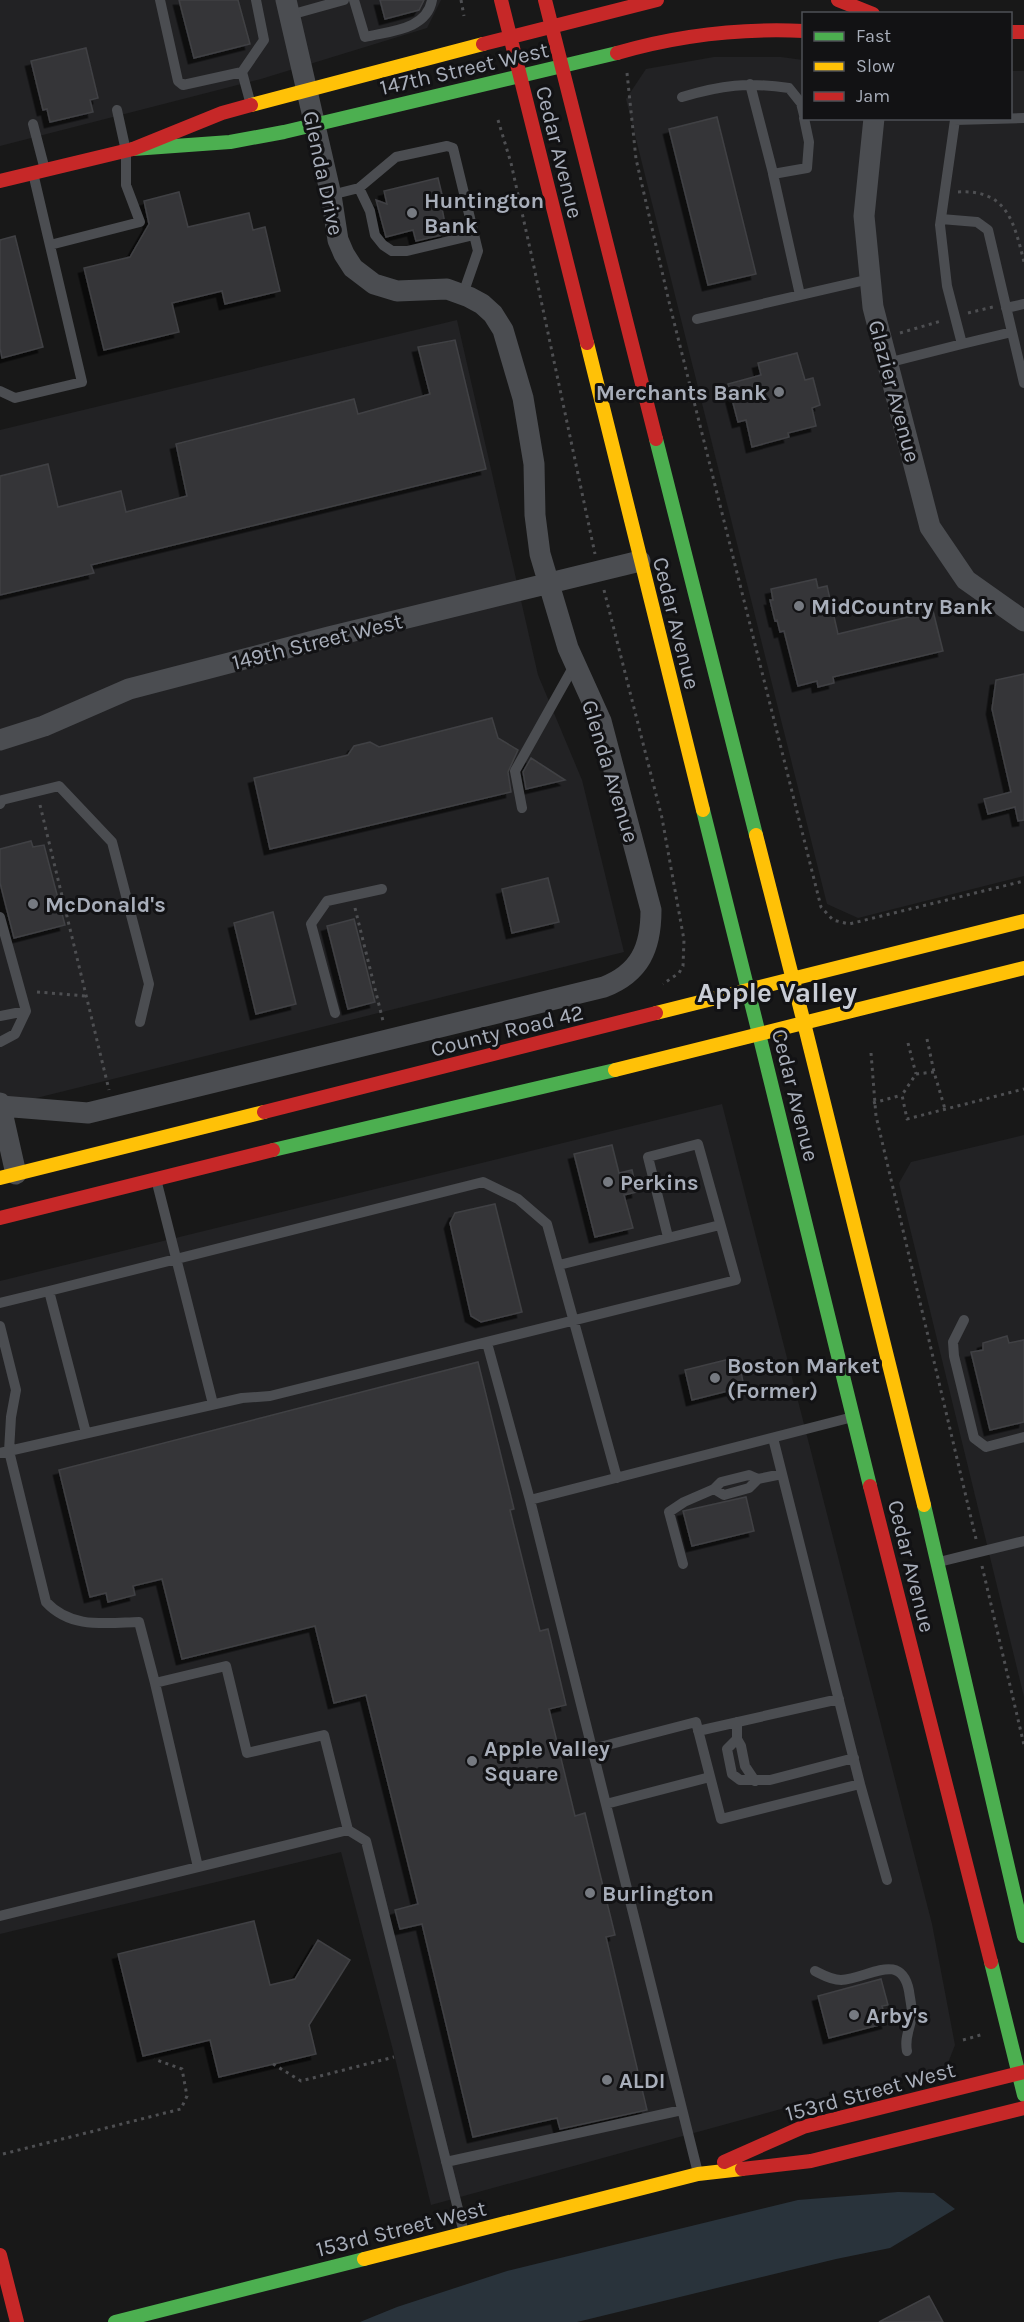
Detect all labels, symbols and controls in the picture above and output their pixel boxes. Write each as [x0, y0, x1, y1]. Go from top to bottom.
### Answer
legend [802, 12, 1012, 120]
text: Fast [856, 25, 891, 47]
street label: 147th Street West [377, 37, 551, 101]
text: Slow [856, 55, 895, 77]
street label: Cedar Avenue [530, 83, 588, 221]
text: Jam [856, 85, 890, 107]
street label: Glenda Drive [297, 109, 349, 238]
place label: Huntington Bank [424, 188, 544, 239]
marker: Huntington Bank [405, 206, 419, 220]
street label: Glazier Avenue [863, 317, 926, 465]
place label: Merchants Bank [596, 380, 767, 406]
marker: Merchants Bank [772, 385, 786, 399]
street label: Cedar Avenue [647, 554, 705, 692]
place label: MidCountry Bank [811, 594, 993, 620]
marker: MidCountry Bank [792, 599, 806, 613]
street label: 149th Street West [229, 608, 405, 676]
street label: Glenda Avenue [576, 697, 644, 846]
place label: McDonald's [45, 892, 166, 918]
marker: McDonald's [26, 897, 40, 911]
district label: Apple Valley [697, 976, 857, 1009]
street label: County Road 42 [428, 999, 586, 1063]
street label: Cedar Avenue [766, 1026, 824, 1164]
place label: Perkins [620, 1170, 699, 1196]
marker: Perkins [601, 1175, 615, 1189]
place label: Boston Market (Former) [727, 1353, 880, 1404]
marker: Boston Market (Former) [708, 1371, 722, 1385]
street label: Cedar Avenue [882, 1497, 940, 1635]
place label: Apple Valley Square [484, 1736, 610, 1787]
marker: Apple Valley Square [465, 1754, 479, 1768]
place label: Burlington [602, 1881, 714, 1907]
marker: Burlington [583, 1886, 597, 1900]
place label: Arby's [866, 2003, 929, 2029]
marker: Arby's [847, 2008, 861, 2022]
street label: 153rd Street West [783, 2057, 958, 2127]
place label: ALDI [619, 2068, 665, 2094]
marker: ALDI [600, 2073, 614, 2087]
street label: 153rd Street West [313, 2195, 489, 2263]

